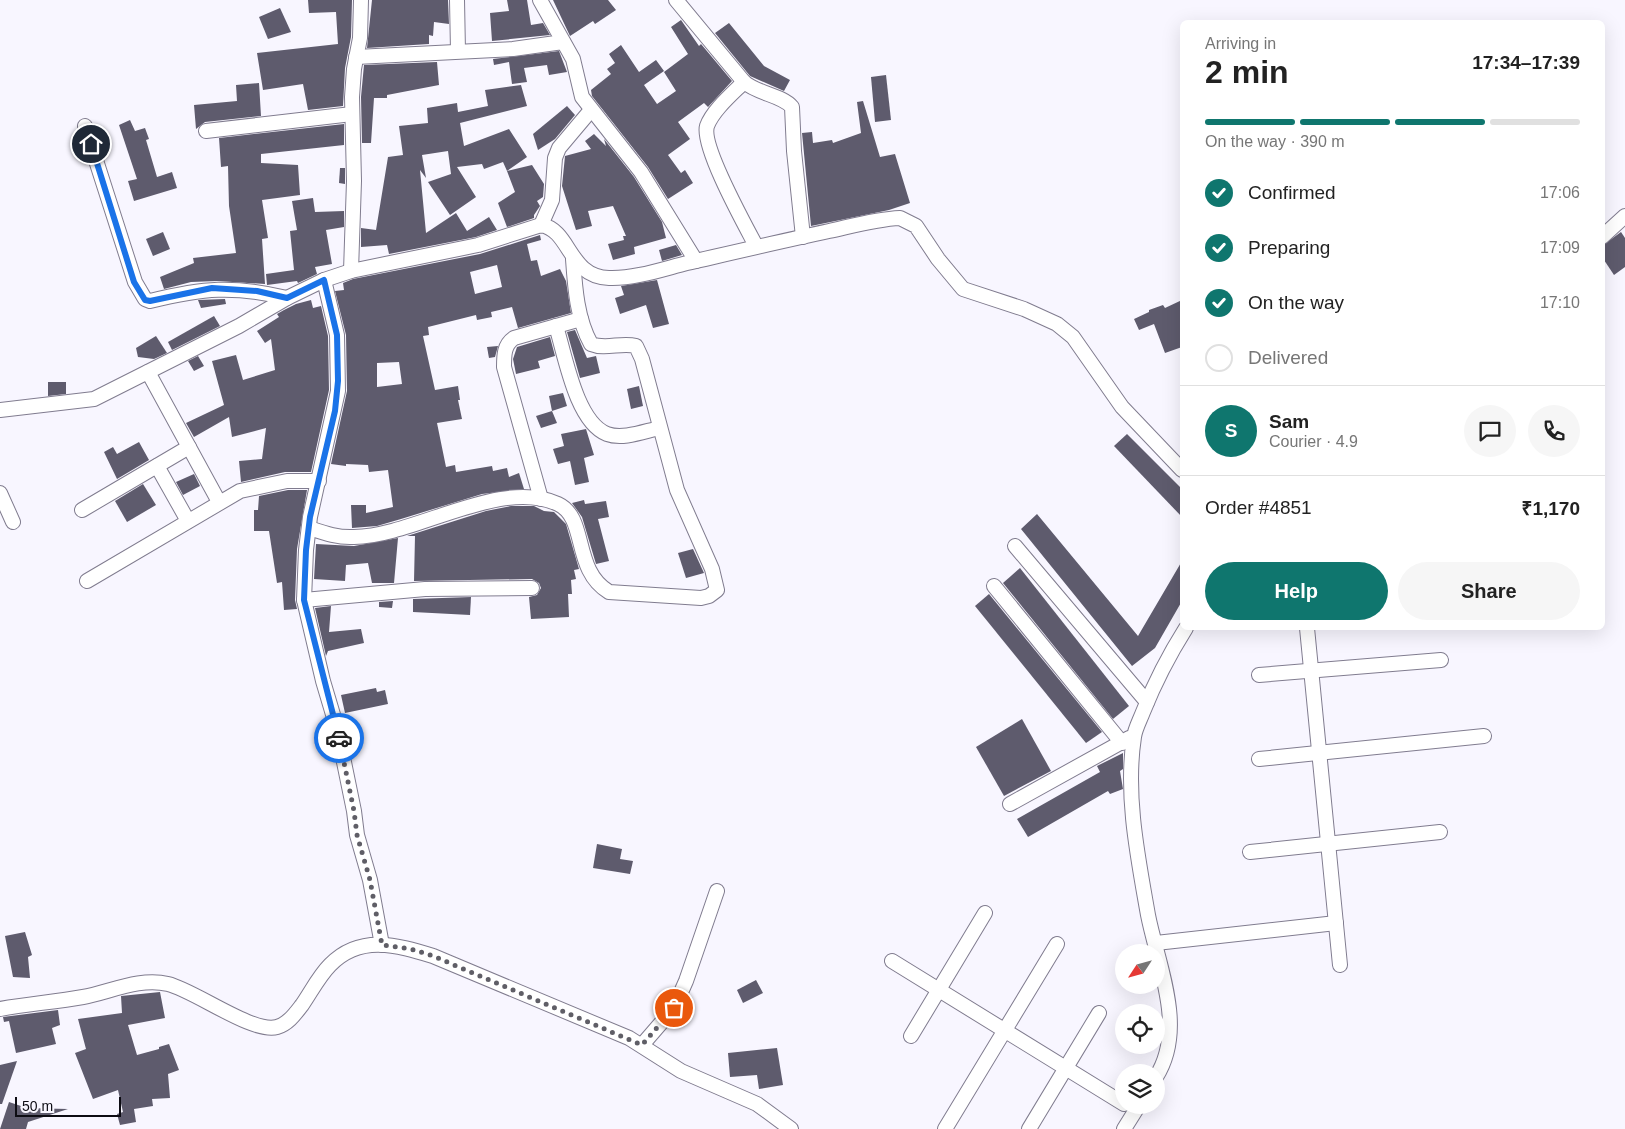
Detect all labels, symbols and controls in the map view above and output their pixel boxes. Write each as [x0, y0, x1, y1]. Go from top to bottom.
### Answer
text: Arriving in [1205, 35, 1276, 52]
text: 17:34–17:39 [1472, 52, 1580, 73]
text: 2 min [1205, 54, 1289, 90]
pin [70, 123, 112, 165]
icon: home [77, 130, 105, 158]
text: On the way · 390 m [1205, 133, 1345, 150]
icon: check [1205, 179, 1233, 207]
text: Confirmed [1248, 182, 1336, 203]
text: 17:06 [1540, 184, 1580, 201]
icon: check [1205, 234, 1233, 262]
text: Preparing [1248, 237, 1330, 258]
text: 17:09 [1540, 239, 1580, 256]
icon: check [1205, 289, 1233, 317]
text: On the way [1248, 292, 1344, 313]
text: 17:10 [1540, 294, 1580, 311]
text: Delivered [1248, 347, 1328, 368]
button: chat [1464, 405, 1516, 457]
button: phone [1528, 405, 1580, 457]
text: Sam [1269, 411, 1309, 432]
text: S [1225, 420, 1237, 441]
text: Courier · 4.9 [1269, 433, 1358, 450]
text: Order #4851 [1205, 497, 1312, 518]
text: ₹1,170 [1522, 498, 1580, 519]
button: Help [1205, 562, 1388, 620]
button: Share [1398, 562, 1580, 620]
courier [314, 713, 364, 763]
icon: car [325, 724, 353, 752]
north arrow [1115, 944, 1165, 994]
map controls [1115, 944, 1165, 1114]
pin [653, 987, 695, 1029]
icon: bag [660, 994, 688, 1022]
button: locate [1115, 1004, 1165, 1054]
button: layers [1115, 1064, 1165, 1114]
scale bar [15, 1094, 121, 1117]
text: 50 m [22, 1098, 53, 1114]

